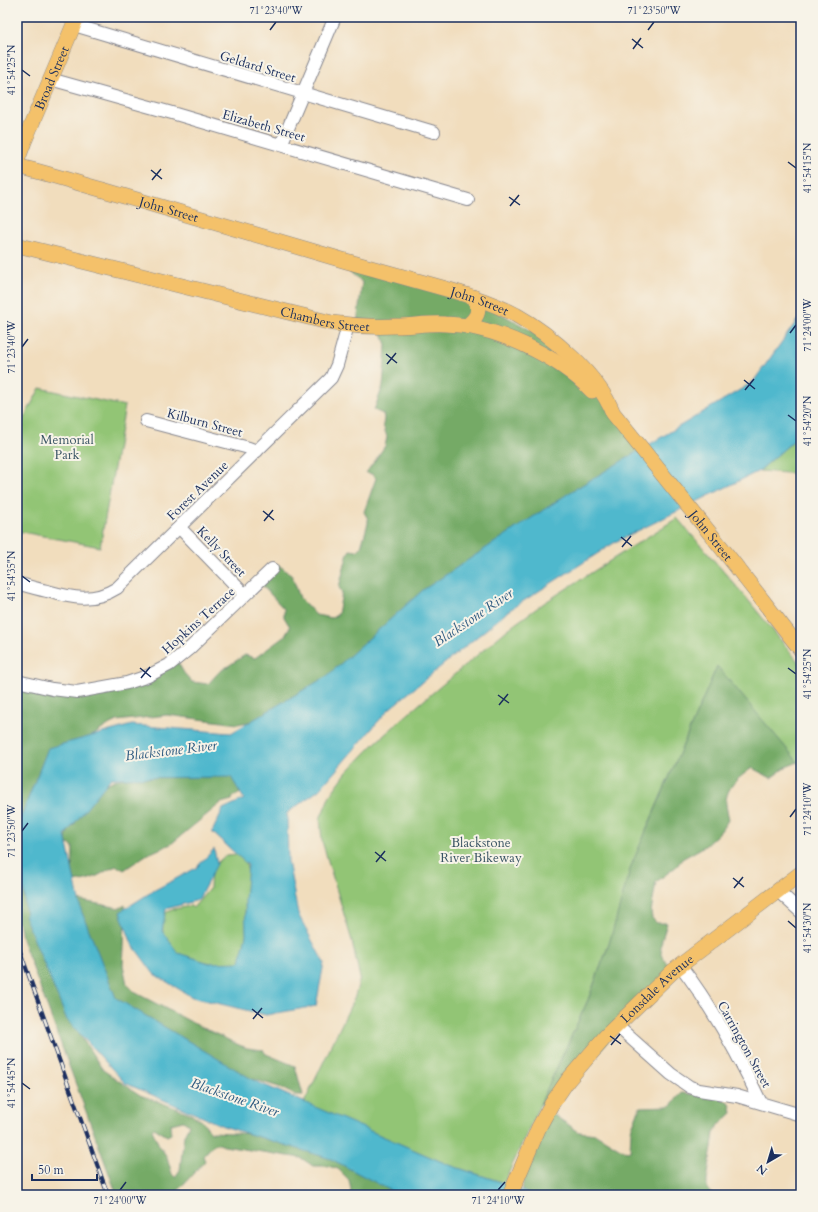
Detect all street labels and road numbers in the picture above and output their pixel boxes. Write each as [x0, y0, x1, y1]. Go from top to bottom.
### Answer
street label: Broad Street [31, 43, 74, 113]
street label: Geldard Street [218, 47, 298, 87]
street label: Elizabeth Street [220, 106, 307, 146]
street label: John Street [135, 192, 200, 227]
street label: John Street [447, 282, 512, 320]
street label: Chambers Street [278, 303, 370, 336]
street label: Kilburn Street [165, 404, 245, 442]
street label: Forest Avenue [163, 457, 232, 525]
street label: John Street [683, 505, 737, 565]
street label: Kelly Street [193, 522, 250, 581]
street label: Hopkins Terrace [158, 583, 239, 659]
street label: Lonsdale Avenue [617, 950, 698, 1027]
street label: Carrington Street [713, 998, 775, 1091]

